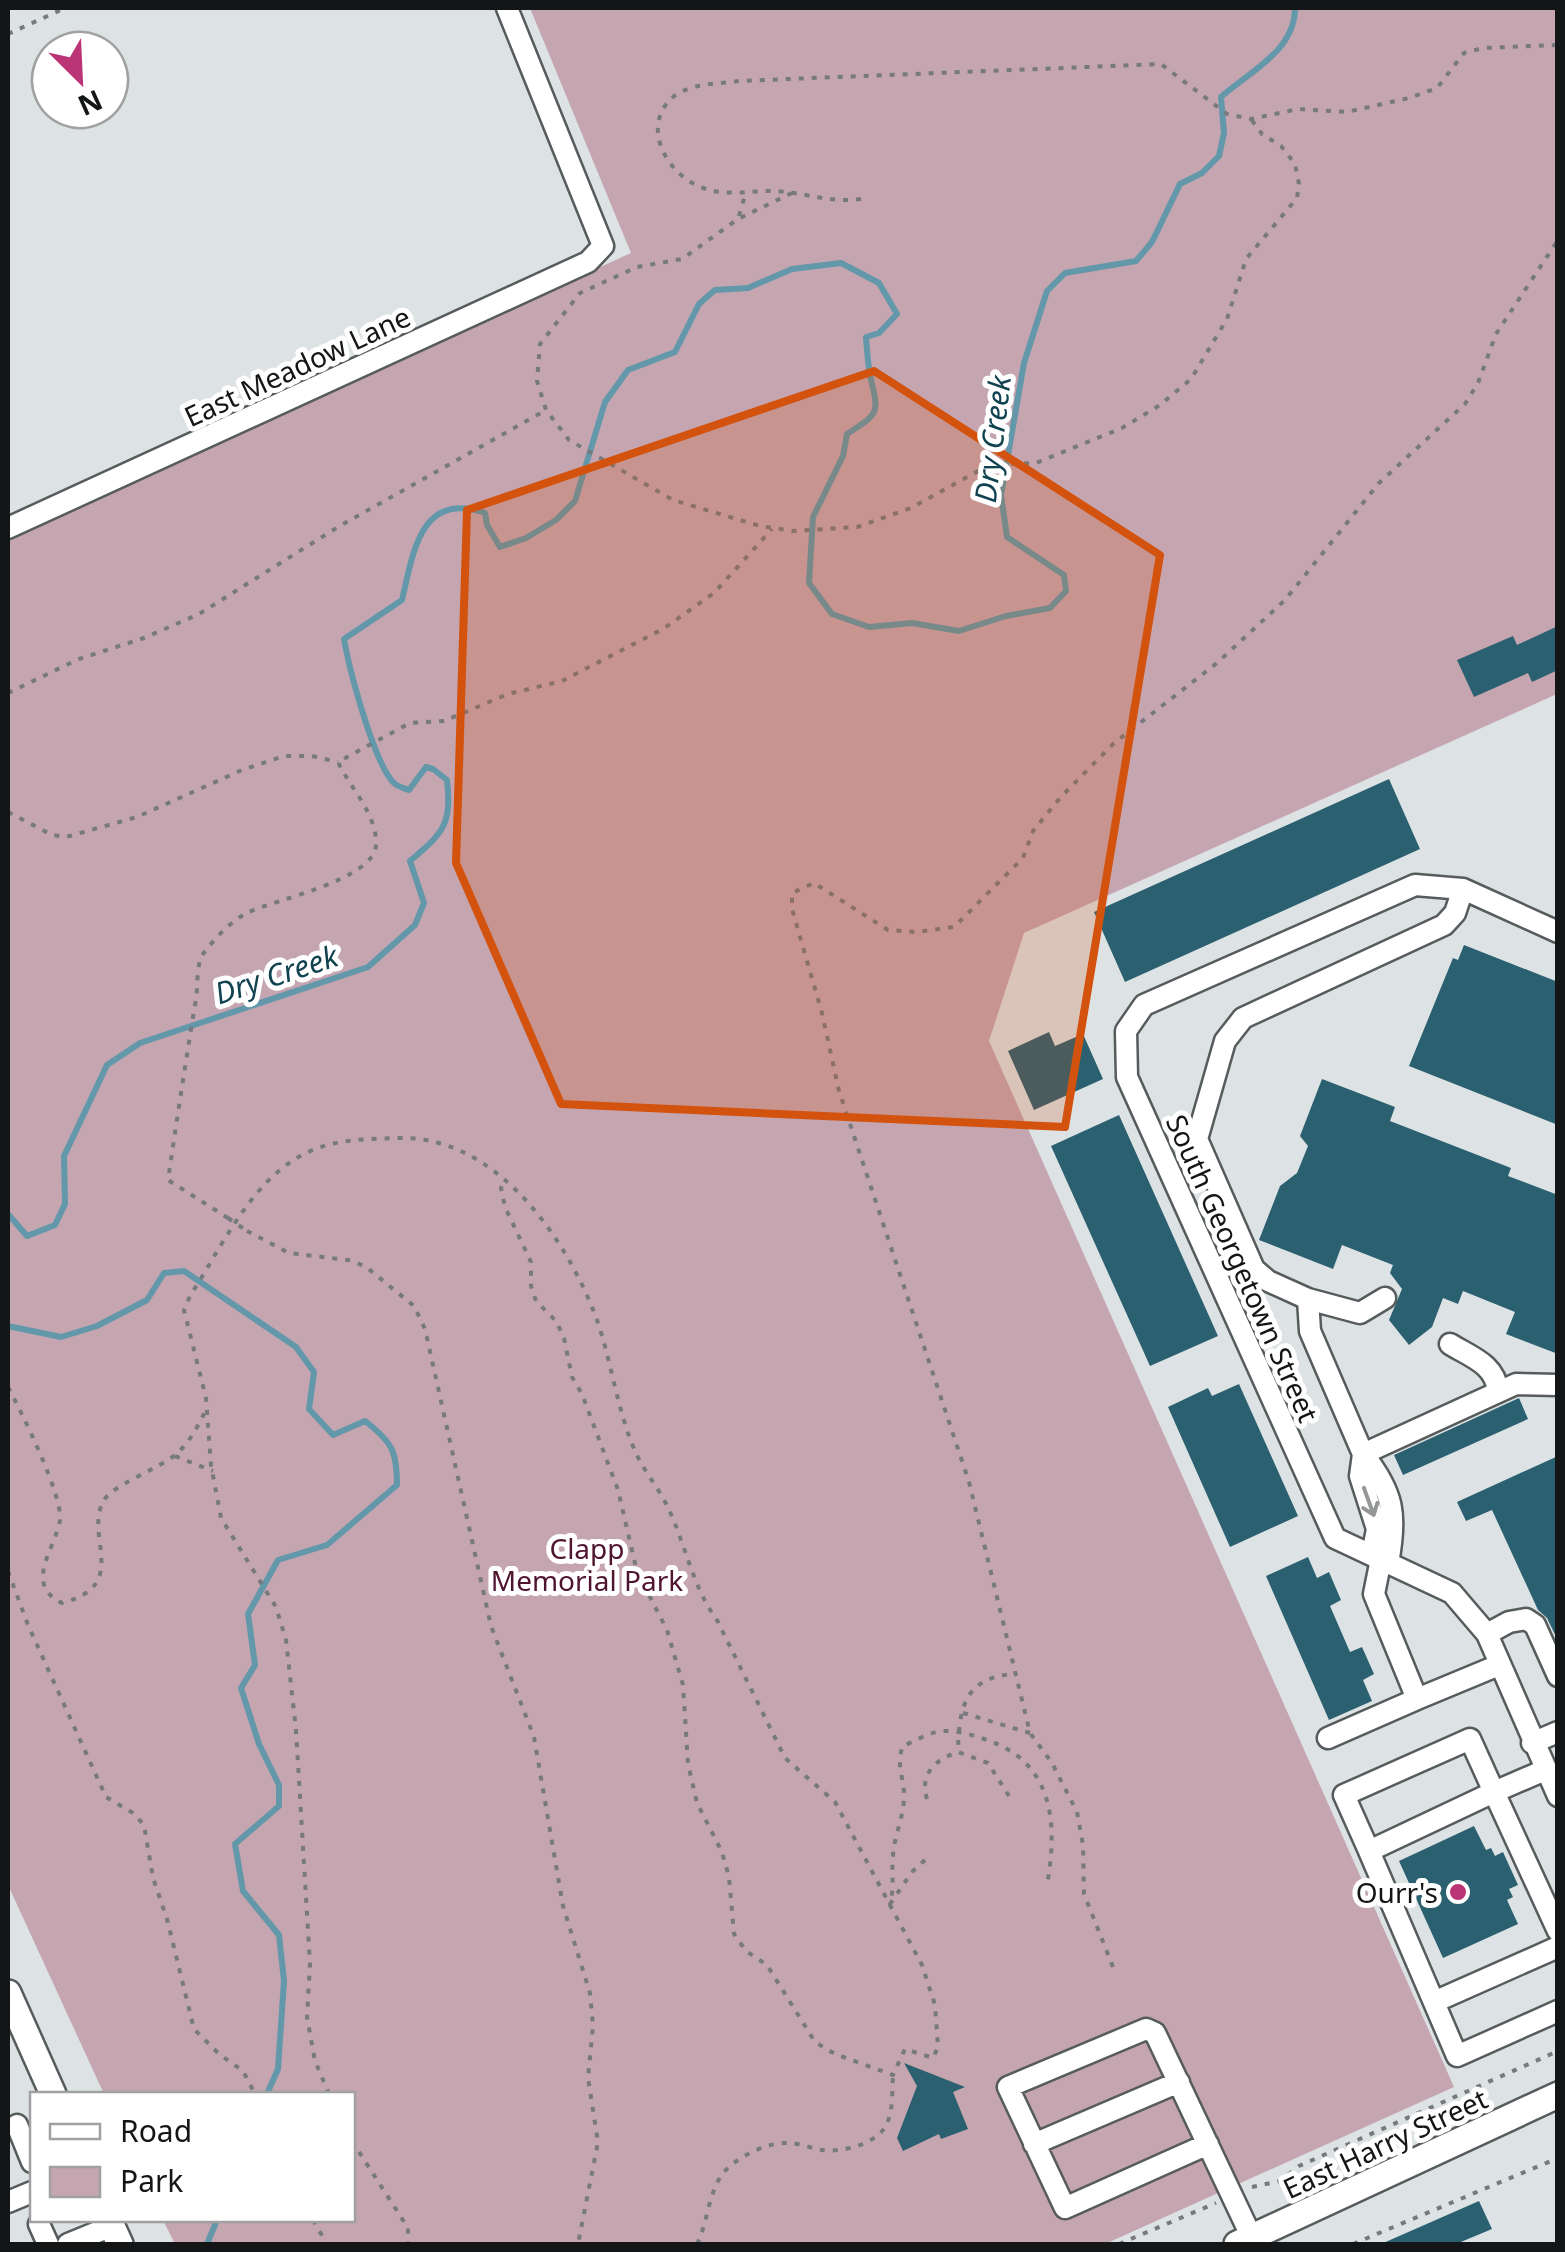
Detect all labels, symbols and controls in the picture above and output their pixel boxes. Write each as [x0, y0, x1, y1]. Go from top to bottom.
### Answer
north arrow [30, 30, 130, 130]
text: N [72, 82, 109, 126]
street label: East Meadow Lane [178, 297, 416, 435]
water label: Dry Creek [964, 372, 1020, 505]
water label: Dry Creek [209, 934, 344, 1013]
street label: South Georgetown Street [1158, 1108, 1328, 1428]
one-way arrow [1361, 1485, 1379, 1516]
park label: Clapp Memorial Park [491, 1529, 683, 1599]
place label: Ourr's [1356, 1873, 1438, 1911]
marker: Ourr's [1447, 1881, 1469, 1903]
street label: East Harry Street [1277, 2079, 1493, 2207]
legend [30, 2092, 355, 2222]
text: Road [120, 2110, 192, 2151]
text: Park [120, 2160, 183, 2201]

